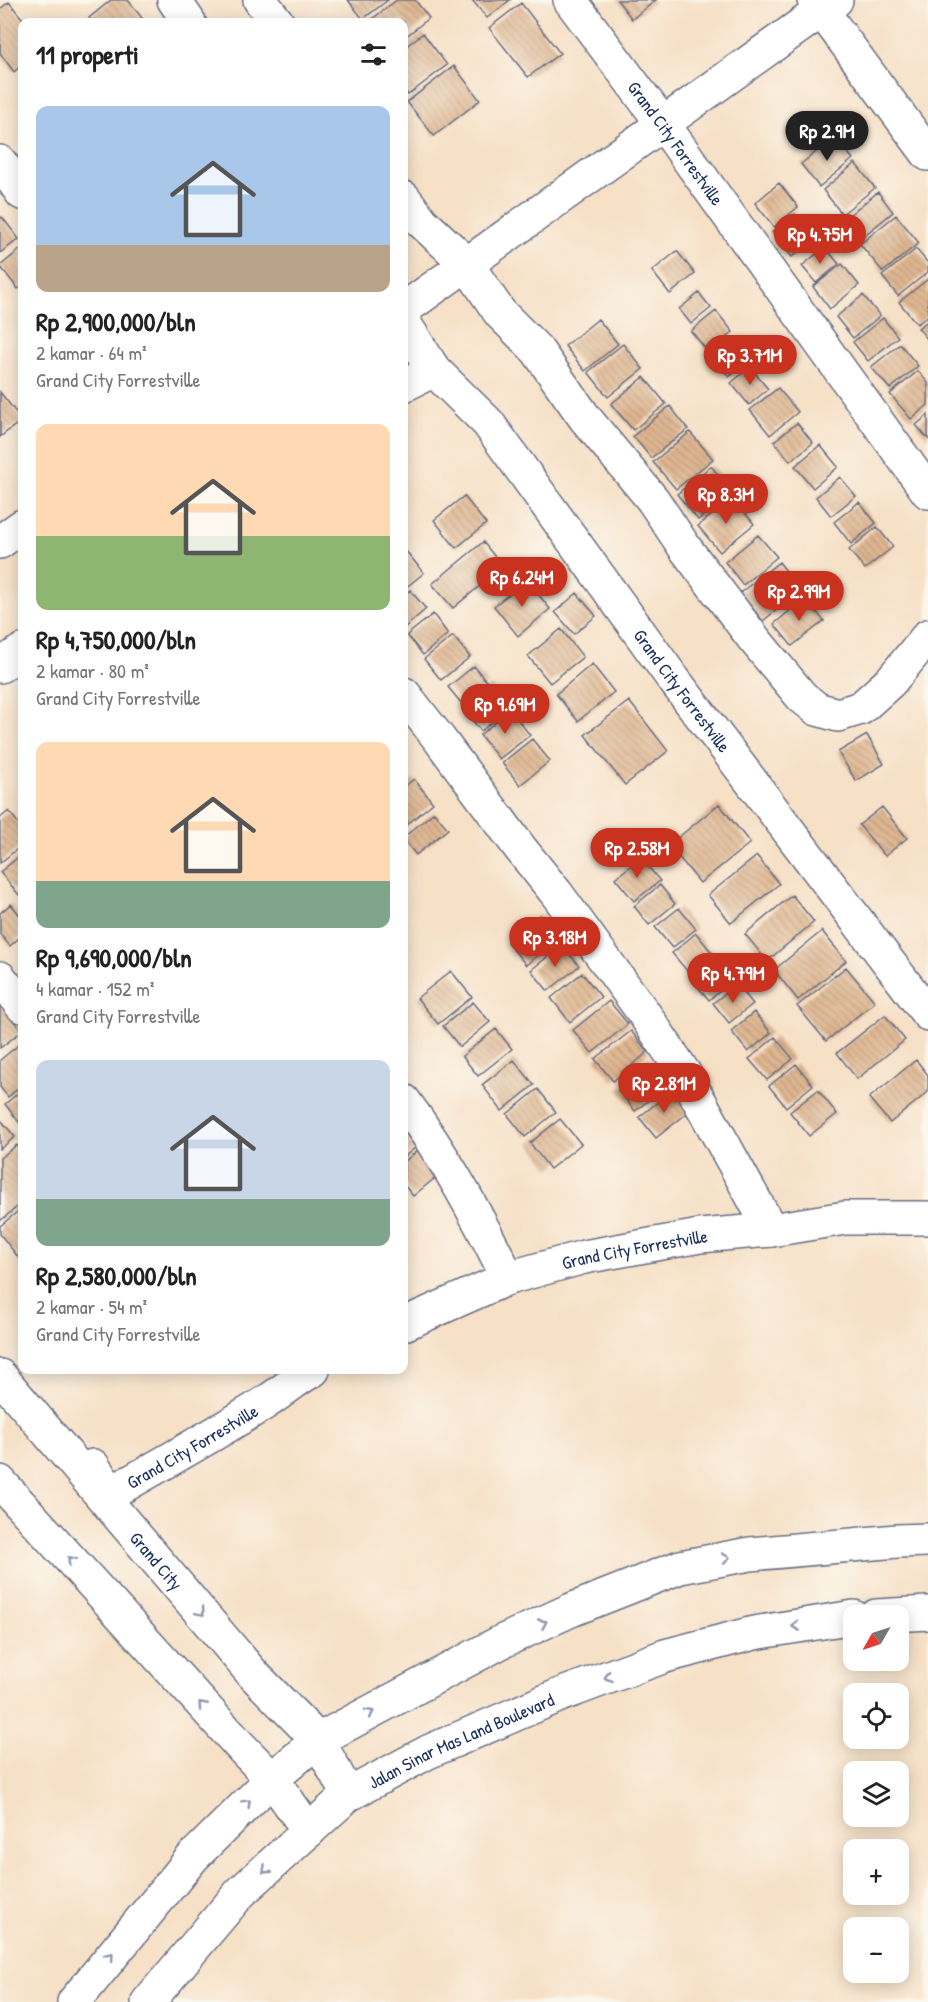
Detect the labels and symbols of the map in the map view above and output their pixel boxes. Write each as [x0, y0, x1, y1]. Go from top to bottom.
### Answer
street label: Grand City Forrestville [622, 76, 730, 210]
pin: Rp 2.9M [772, 111, 882, 162]
pin: Rp 4.75M [758, 214, 882, 265]
pin: Rp 3.71M [688, 335, 812, 386]
pin: Rp 8.3M [671, 474, 781, 525]
pin: Rp 6.24M [460, 557, 584, 608]
pin: Rp 2.99M [737, 571, 861, 622]
street label: Grand City Forrestville [628, 623, 737, 757]
pin: Rp 9.69M [443, 684, 567, 735]
pin: Rp 2.58M [575, 828, 699, 879]
pin: Rp 3.18M [493, 917, 617, 968]
pin: Rp 4.79M [671, 953, 795, 1004]
pin: Rp 2.81M [602, 1063, 726, 1114]
street label: Grand City Forrestville [559, 1223, 709, 1275]
street label: Grand City Forrestville [122, 1398, 262, 1494]
street label: Grand City [125, 1526, 189, 1595]
one-way arrow [721, 1552, 731, 1565]
one-way arrow [67, 1557, 78, 1567]
one-way arrow [194, 1605, 205, 1616]
north arrow [843, 1605, 909, 1671]
one-way arrow [537, 1618, 548, 1630]
one-way arrow [791, 1619, 801, 1632]
one-way arrow [603, 1670, 614, 1683]
street label: Jalan Sinar Mas Land Boulevard [364, 1687, 558, 1794]
one-way arrow [198, 1701, 209, 1712]
one-way arrow [364, 1709, 375, 1720]
one-way arrow [240, 1800, 251, 1811]
one-way arrow [262, 1863, 273, 1874]
one-way arrow [103, 1952, 114, 1963]

